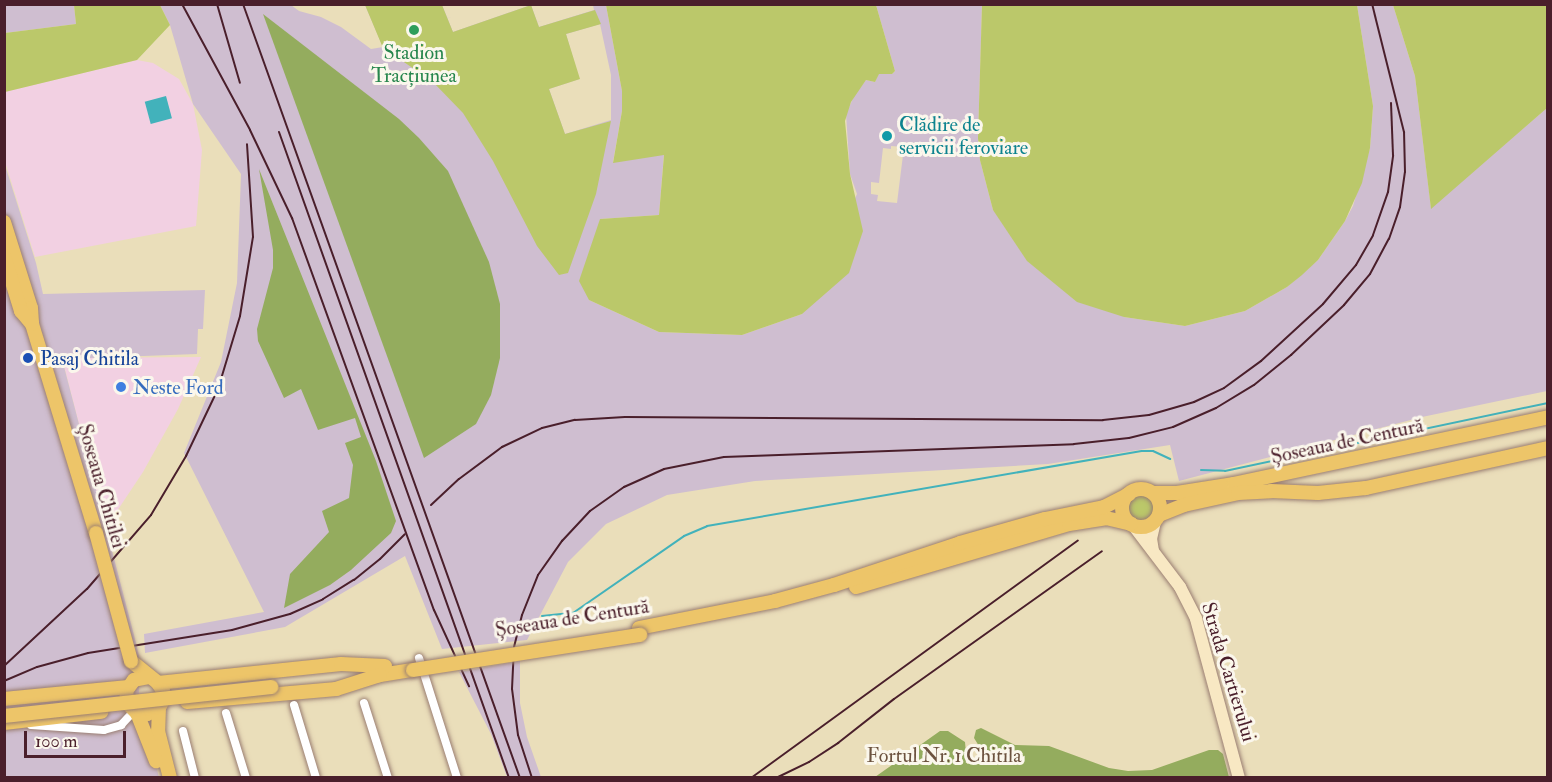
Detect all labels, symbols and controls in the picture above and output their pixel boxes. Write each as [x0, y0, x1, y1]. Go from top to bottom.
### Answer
marker: Stadion Tracțiunea [407, 23, 421, 37]
place label: Stadion Tracțiunea [371, 40, 457, 87]
place label: Clădire de servicii feroviare [899, 112, 1028, 159]
marker: Clădire de servicii feroviare [880, 129, 894, 143]
place label: Pasaj Chitila [40, 346, 139, 370]
marker: Pasaj Chitila [21, 351, 35, 365]
place label: Neste Ford [133, 375, 224, 399]
marker: Neste Ford [114, 380, 128, 394]
street label: Șoseaua de Centură [1269, 413, 1425, 469]
street label: Șoseaua Chitilei [73, 421, 131, 551]
street label: Șoseaua de Centură [494, 594, 650, 642]
street label: Strada Cartierului [1196, 599, 1262, 745]
scale bar [27, 719, 129, 757]
text: 100 m [35, 730, 78, 753]
park label: Fortul Nr. 1 Chitila [867, 743, 1021, 767]

